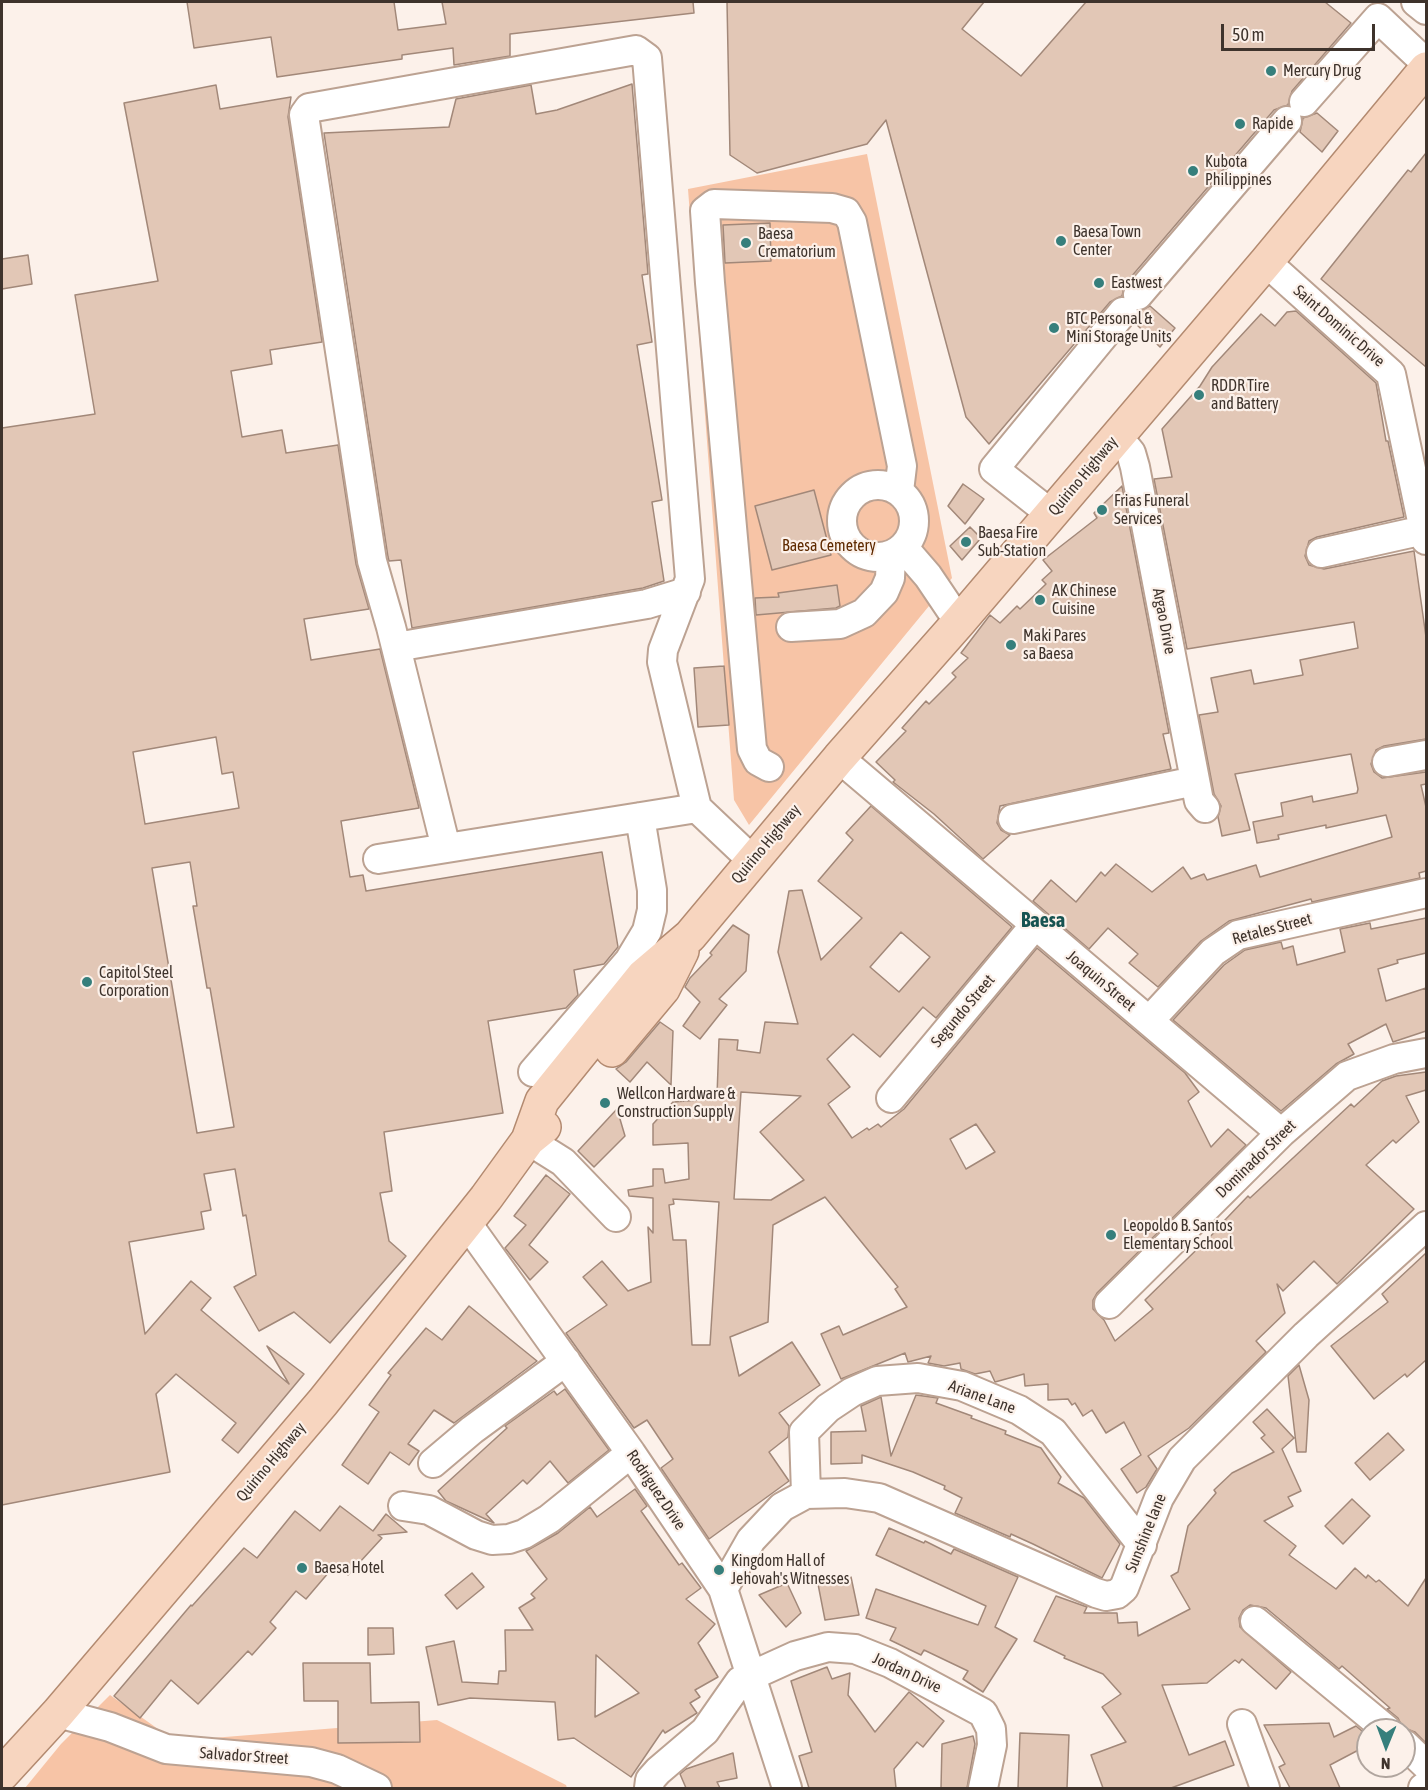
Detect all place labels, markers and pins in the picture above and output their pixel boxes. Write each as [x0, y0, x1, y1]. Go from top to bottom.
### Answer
place label: Mercury Drug [1283, 61, 1361, 81]
marker: Mercury Drug [1264, 64, 1278, 78]
place label: Rapide [1252, 114, 1294, 134]
marker: Rapide [1233, 117, 1247, 131]
place label: Kubota Philippines [1205, 152, 1272, 190]
marker: Kubota Philippines [1186, 164, 1200, 178]
place label: Baesa Town Center [1073, 222, 1141, 260]
place label: Baesa Crematorium [758, 224, 836, 262]
marker: Baesa Town Center [1054, 234, 1068, 248]
marker: Baesa Crematorium [739, 236, 753, 250]
place label: Eastwest [1111, 273, 1162, 293]
marker: Eastwest [1092, 276, 1106, 290]
place label: BTC Personal & Mini Storage Units [1066, 309, 1172, 347]
marker: BTC Personal & Mini Storage Units [1047, 321, 1061, 335]
place label: RDDR Tire and Battery [1211, 376, 1279, 414]
marker: RDDR Tire and Battery [1192, 388, 1206, 402]
place label: Frias Funeral Services [1114, 491, 1189, 529]
marker: Frias Funeral Services [1095, 503, 1109, 517]
place label: Baesa Fire Sub-Station [978, 523, 1046, 561]
marker: Baesa Fire Sub-Station [959, 535, 973, 549]
place label: AK Chinese Cuisine [1052, 581, 1116, 619]
marker: AK Chinese Cuisine [1033, 593, 1047, 607]
place label: Maki Pares sa Baesa [1023, 626, 1086, 664]
marker: Maki Pares sa Baesa [1004, 638, 1018, 652]
place label: Capitol Steel Corporation [99, 963, 173, 1001]
marker: Capitol Steel Corporation [80, 975, 94, 989]
place label: Wellcon Hardware & Construction Supply [617, 1084, 735, 1122]
marker: Wellcon Hardware & Construction Supply [598, 1096, 612, 1110]
place label: Leopoldo B. Santos Elementary School [1123, 1216, 1233, 1254]
marker: Leopoldo B. Santos Elementary School [1104, 1228, 1118, 1242]
place label: Kingdom Hall of Jehovah's Witnesses [731, 1551, 849, 1589]
place label: Baesa Hotel [314, 1558, 384, 1578]
marker: Baesa Hotel [295, 1561, 309, 1575]
marker: Kingdom Hall of Jehovah's Witnesses [712, 1563, 726, 1577]

